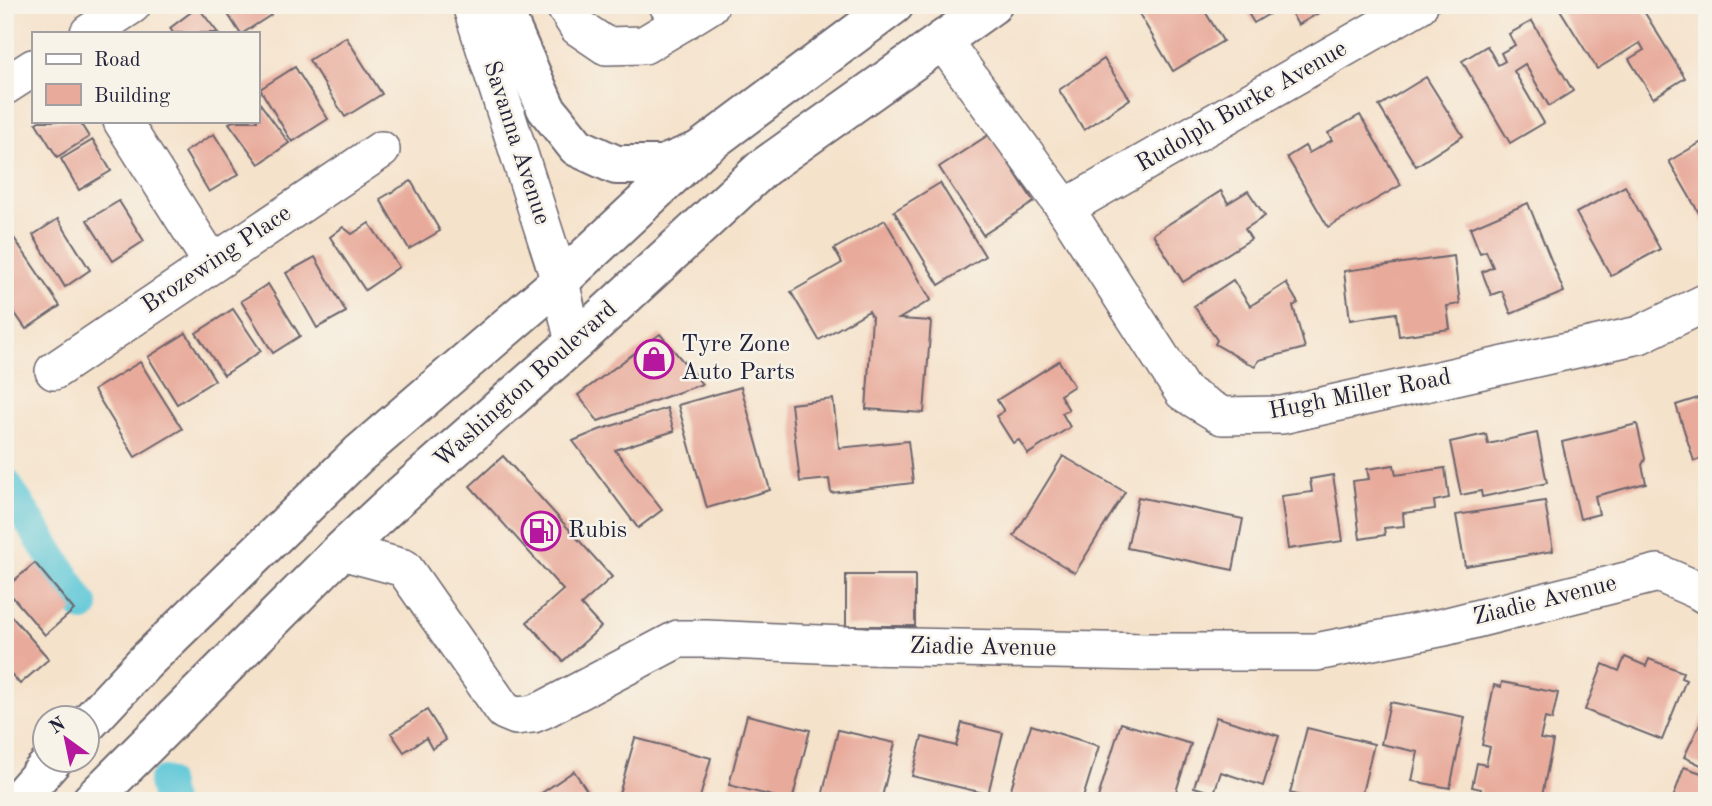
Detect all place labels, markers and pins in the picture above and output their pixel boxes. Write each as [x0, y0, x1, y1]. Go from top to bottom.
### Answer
place label: Tyre Zone Auto Parts [681, 333, 795, 385]
shop icon: Tyre Zone Auto Parts [633, 338, 675, 380]
fuel station icon: Rubis [520, 510, 562, 552]
place label: Rubis [568, 519, 627, 543]

